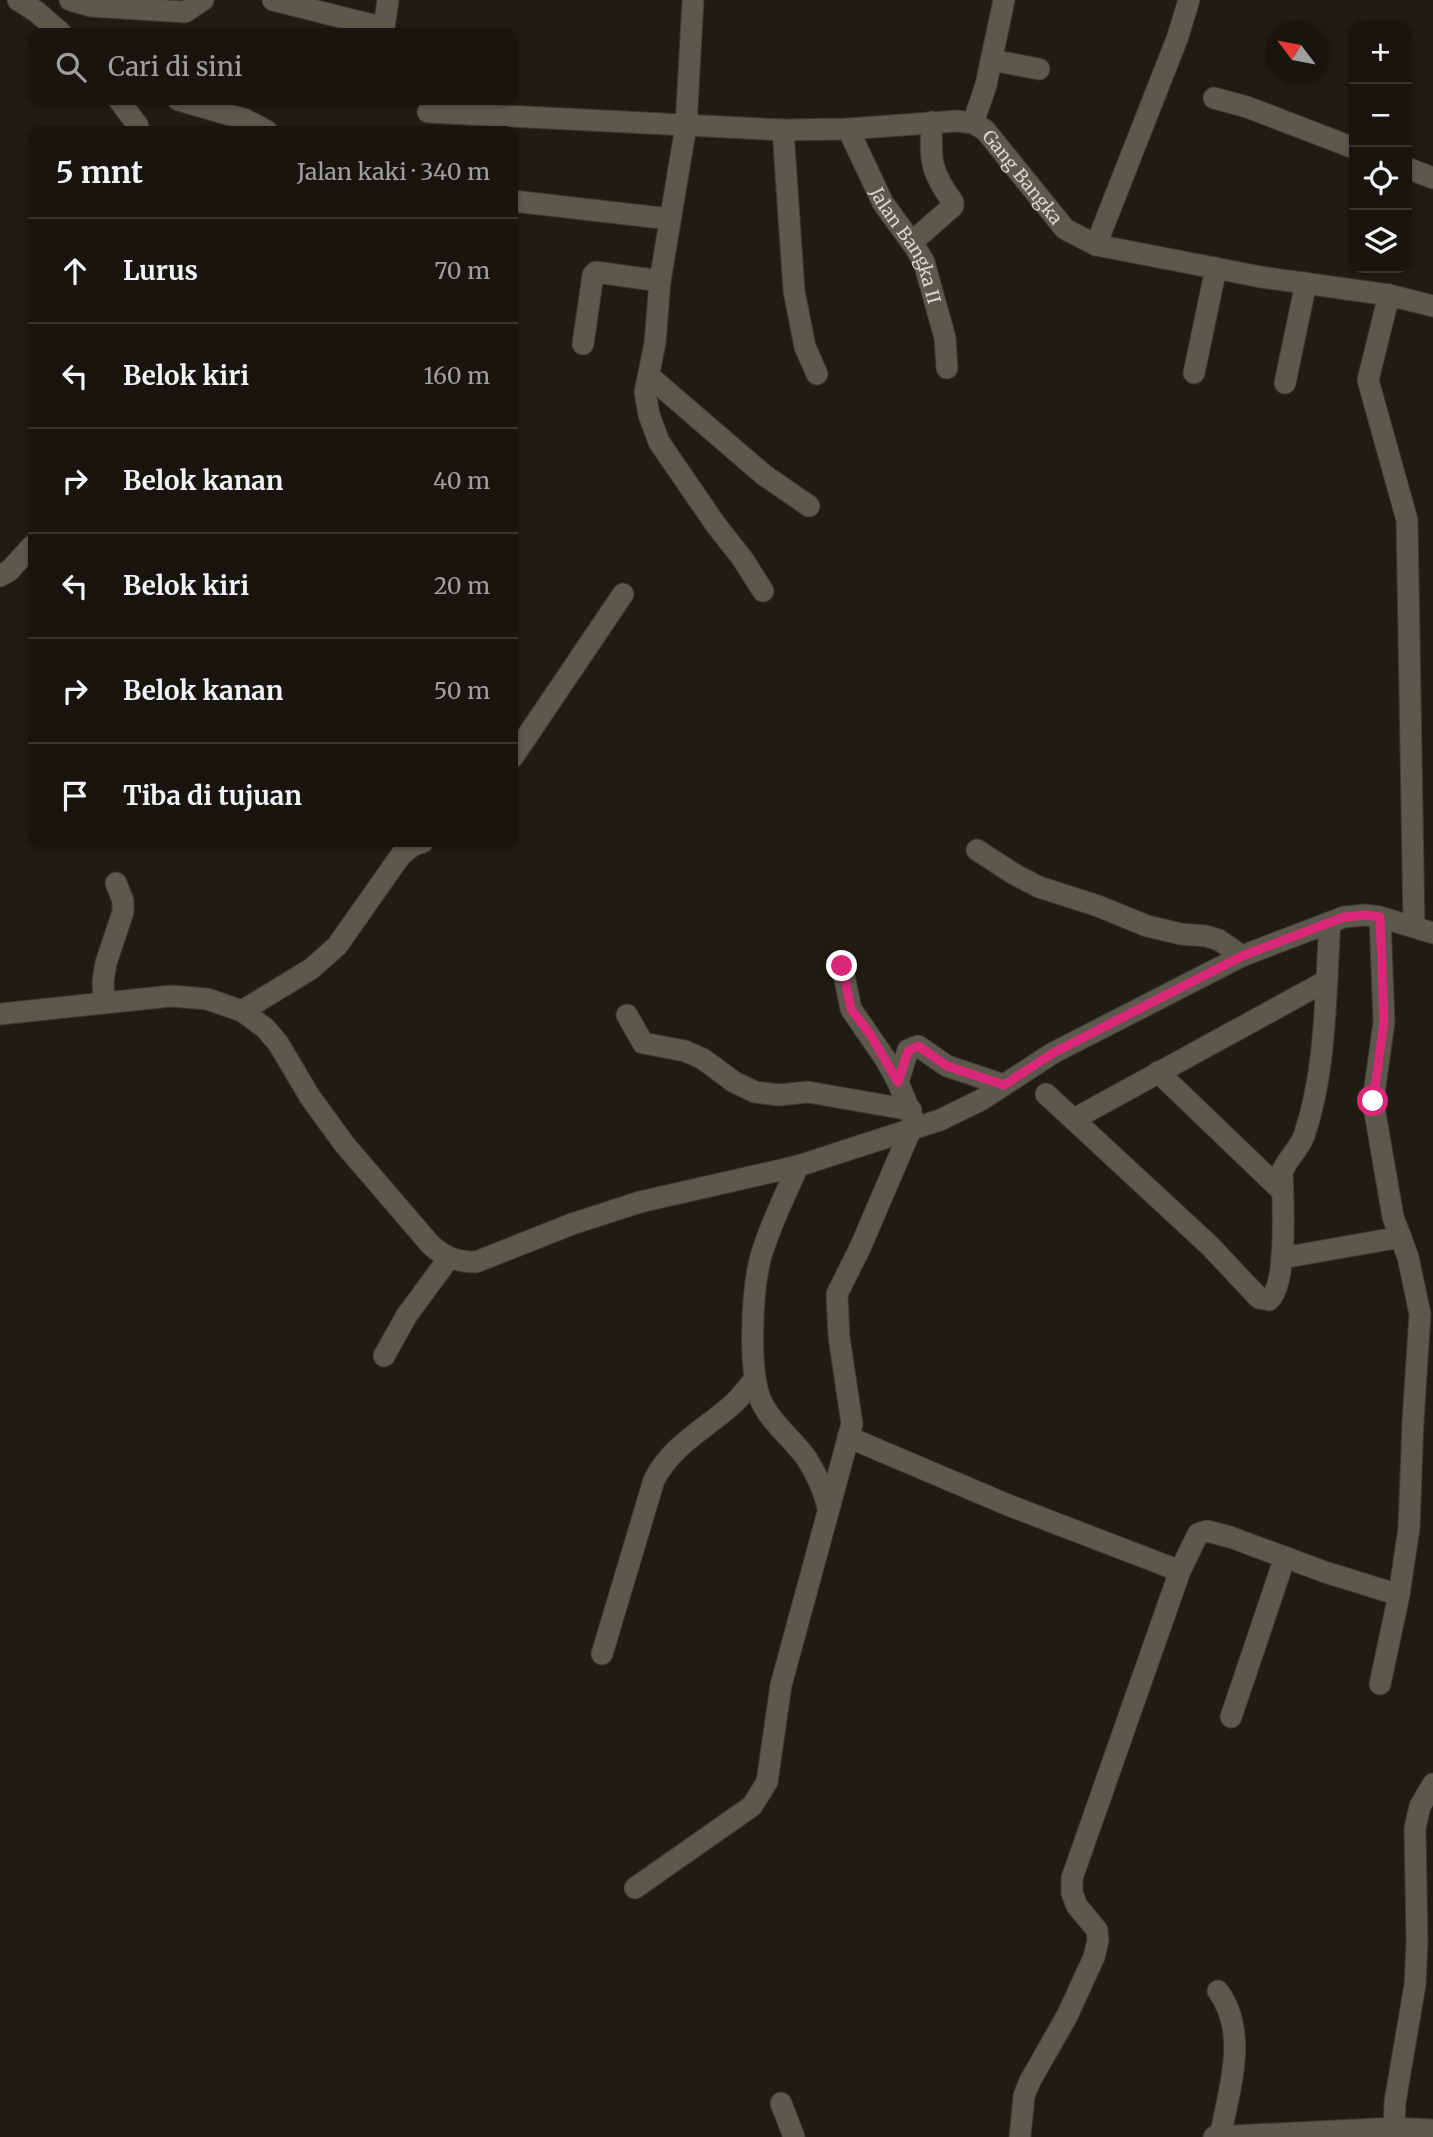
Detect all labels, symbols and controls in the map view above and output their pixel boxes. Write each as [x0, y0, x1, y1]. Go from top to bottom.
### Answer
north arrow [1265, 21, 1328, 84]
map controls [1349, 21, 1412, 273]
button: + [1349, 21, 1412, 84]
search box [28, 28, 518, 105]
icon: search [52, 48, 90, 86]
text: Cari di sini [108, 50, 242, 83]
button: − [1349, 84, 1412, 147]
street label: Gang Bangka [978, 125, 1068, 229]
button: locate [1349, 147, 1412, 210]
text: 5 mnt [56, 153, 143, 191]
text: Jalan kaki · 340 m [297, 157, 490, 186]
street label: Jalan Bangka II [865, 182, 946, 306]
button: layers [1349, 210, 1412, 273]
icon: ahead [56, 252, 94, 290]
text: Lurus [123, 254, 198, 287]
text: 70 m [434, 256, 490, 285]
icon: left [56, 357, 94, 395]
text: Belok kiri [123, 359, 249, 392]
text: 160 m [424, 361, 490, 390]
icon: right [56, 462, 94, 500]
text: Belok kanan [123, 464, 283, 497]
text: 40 m [433, 466, 490, 495]
icon: left [56, 567, 94, 605]
text: Belok kiri [123, 569, 249, 602]
text: 20 m [434, 571, 490, 600]
icon: right [56, 672, 94, 710]
text: Belok kanan [123, 674, 283, 707]
text: 50 m [434, 676, 490, 705]
icon: arrive [56, 777, 94, 815]
text: Tiba di tujuan [123, 779, 302, 812]
route end [826, 950, 857, 981]
route start [1357, 1085, 1388, 1116]

